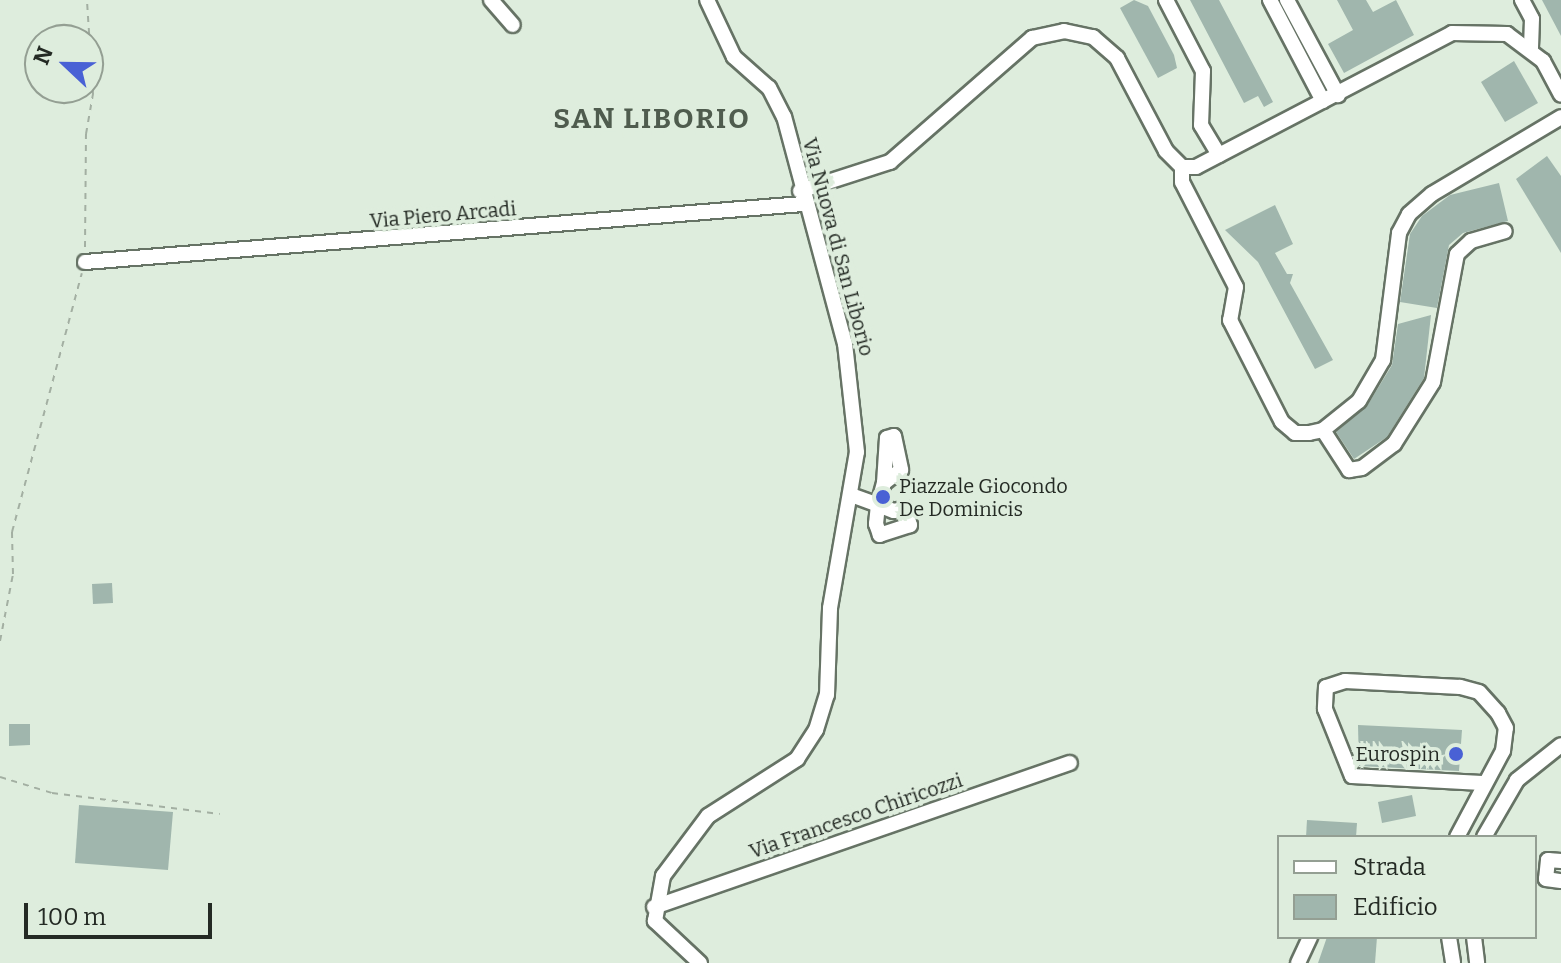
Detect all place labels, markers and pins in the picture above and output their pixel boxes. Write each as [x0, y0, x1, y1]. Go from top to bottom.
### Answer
place label: Piazzale Giocondo De Dominicis [899, 474, 1068, 521]
marker: Piazzale Giocondo De Dominicis [874, 488, 892, 506]
place label: Eurospin [1356, 742, 1440, 766]
marker: Eurospin [1447, 745, 1465, 763]

